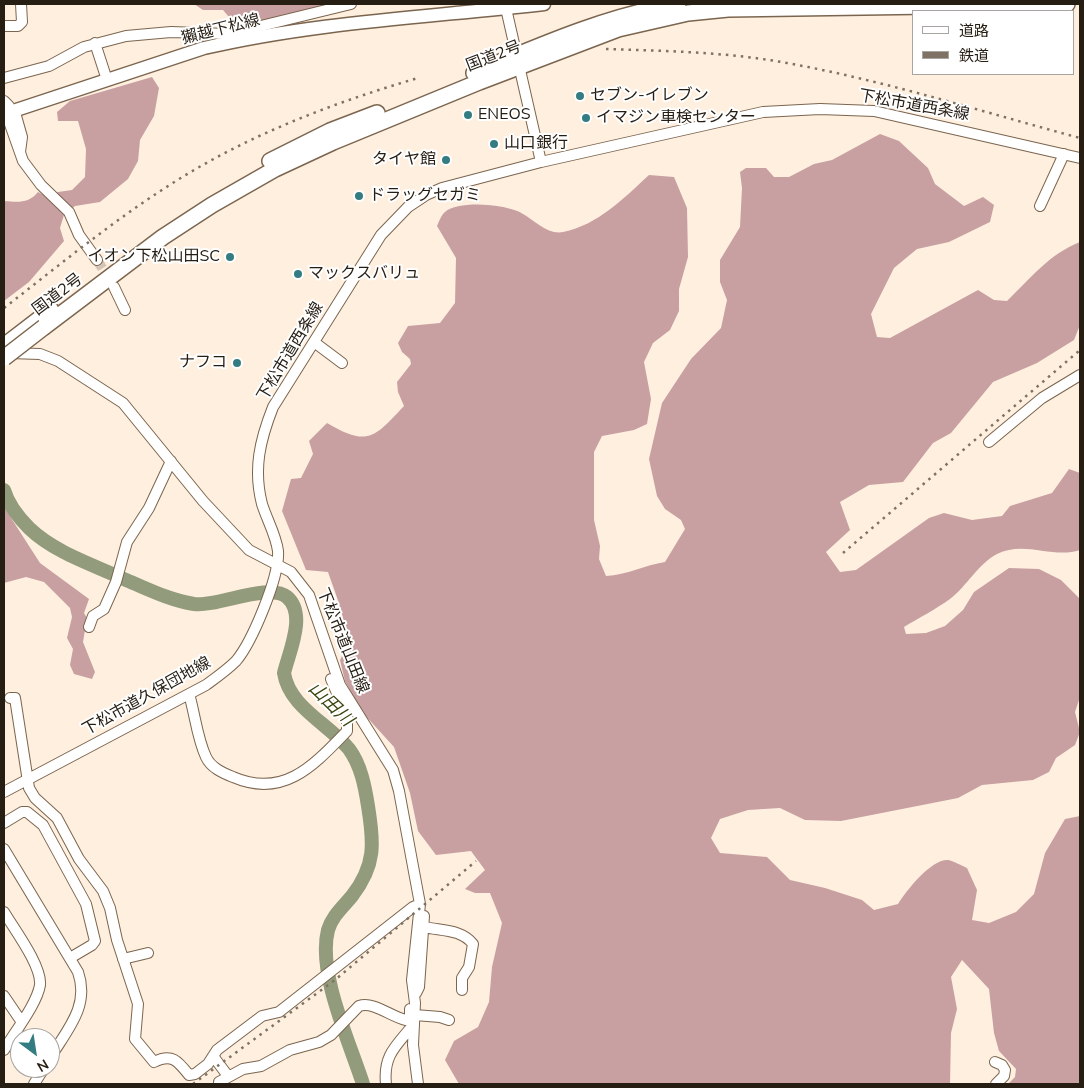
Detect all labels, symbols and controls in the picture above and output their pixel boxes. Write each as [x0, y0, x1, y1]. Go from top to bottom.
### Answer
legend [912, 10, 1074, 75]
street label: 獺越下松線 [180, 11, 262, 49]
text: 道路 [959, 21, 989, 41]
street label: 国道2号 [464, 38, 524, 76]
text: 鉄道 [959, 46, 989, 66]
place label: セブン-イレブン [590, 86, 709, 106]
street label: 下松市道西条線 [857, 87, 971, 125]
marker: セブン-イレブン [574, 90, 586, 102]
place label: ENEOS [478, 105, 531, 125]
place label: イマジン車検センター [596, 108, 756, 128]
marker: ENEOS [462, 109, 474, 121]
marker: イマジン車検センター [580, 112, 592, 124]
place label: 山口銀行 [504, 134, 568, 154]
marker: 山口銀行 [488, 138, 500, 150]
place label: タイヤ館 [372, 150, 436, 170]
marker: タイヤ館 [440, 154, 452, 166]
place label: ドラッグセガミ [369, 186, 481, 206]
marker: ドラッグセガミ [353, 190, 365, 202]
place label: イオン下松山田SC [87, 247, 220, 267]
marker: イオン下松山田SC [224, 251, 236, 263]
place label: マックスバリュ [308, 264, 420, 284]
marker: マックスバリュ [292, 268, 304, 280]
street label: 国道2号 [29, 270, 87, 320]
street label: 下松市道西条線 [254, 299, 328, 405]
place label: ナフコ [179, 353, 227, 373]
marker: ナフコ [231, 357, 243, 369]
street label: 下松市道山田線 [312, 585, 372, 697]
street label: 下松市道久保団地線 [79, 654, 215, 740]
water label: 山田川 [303, 678, 357, 732]
north arrow [10, 1028, 60, 1078]
text: N [33, 1055, 52, 1076]

